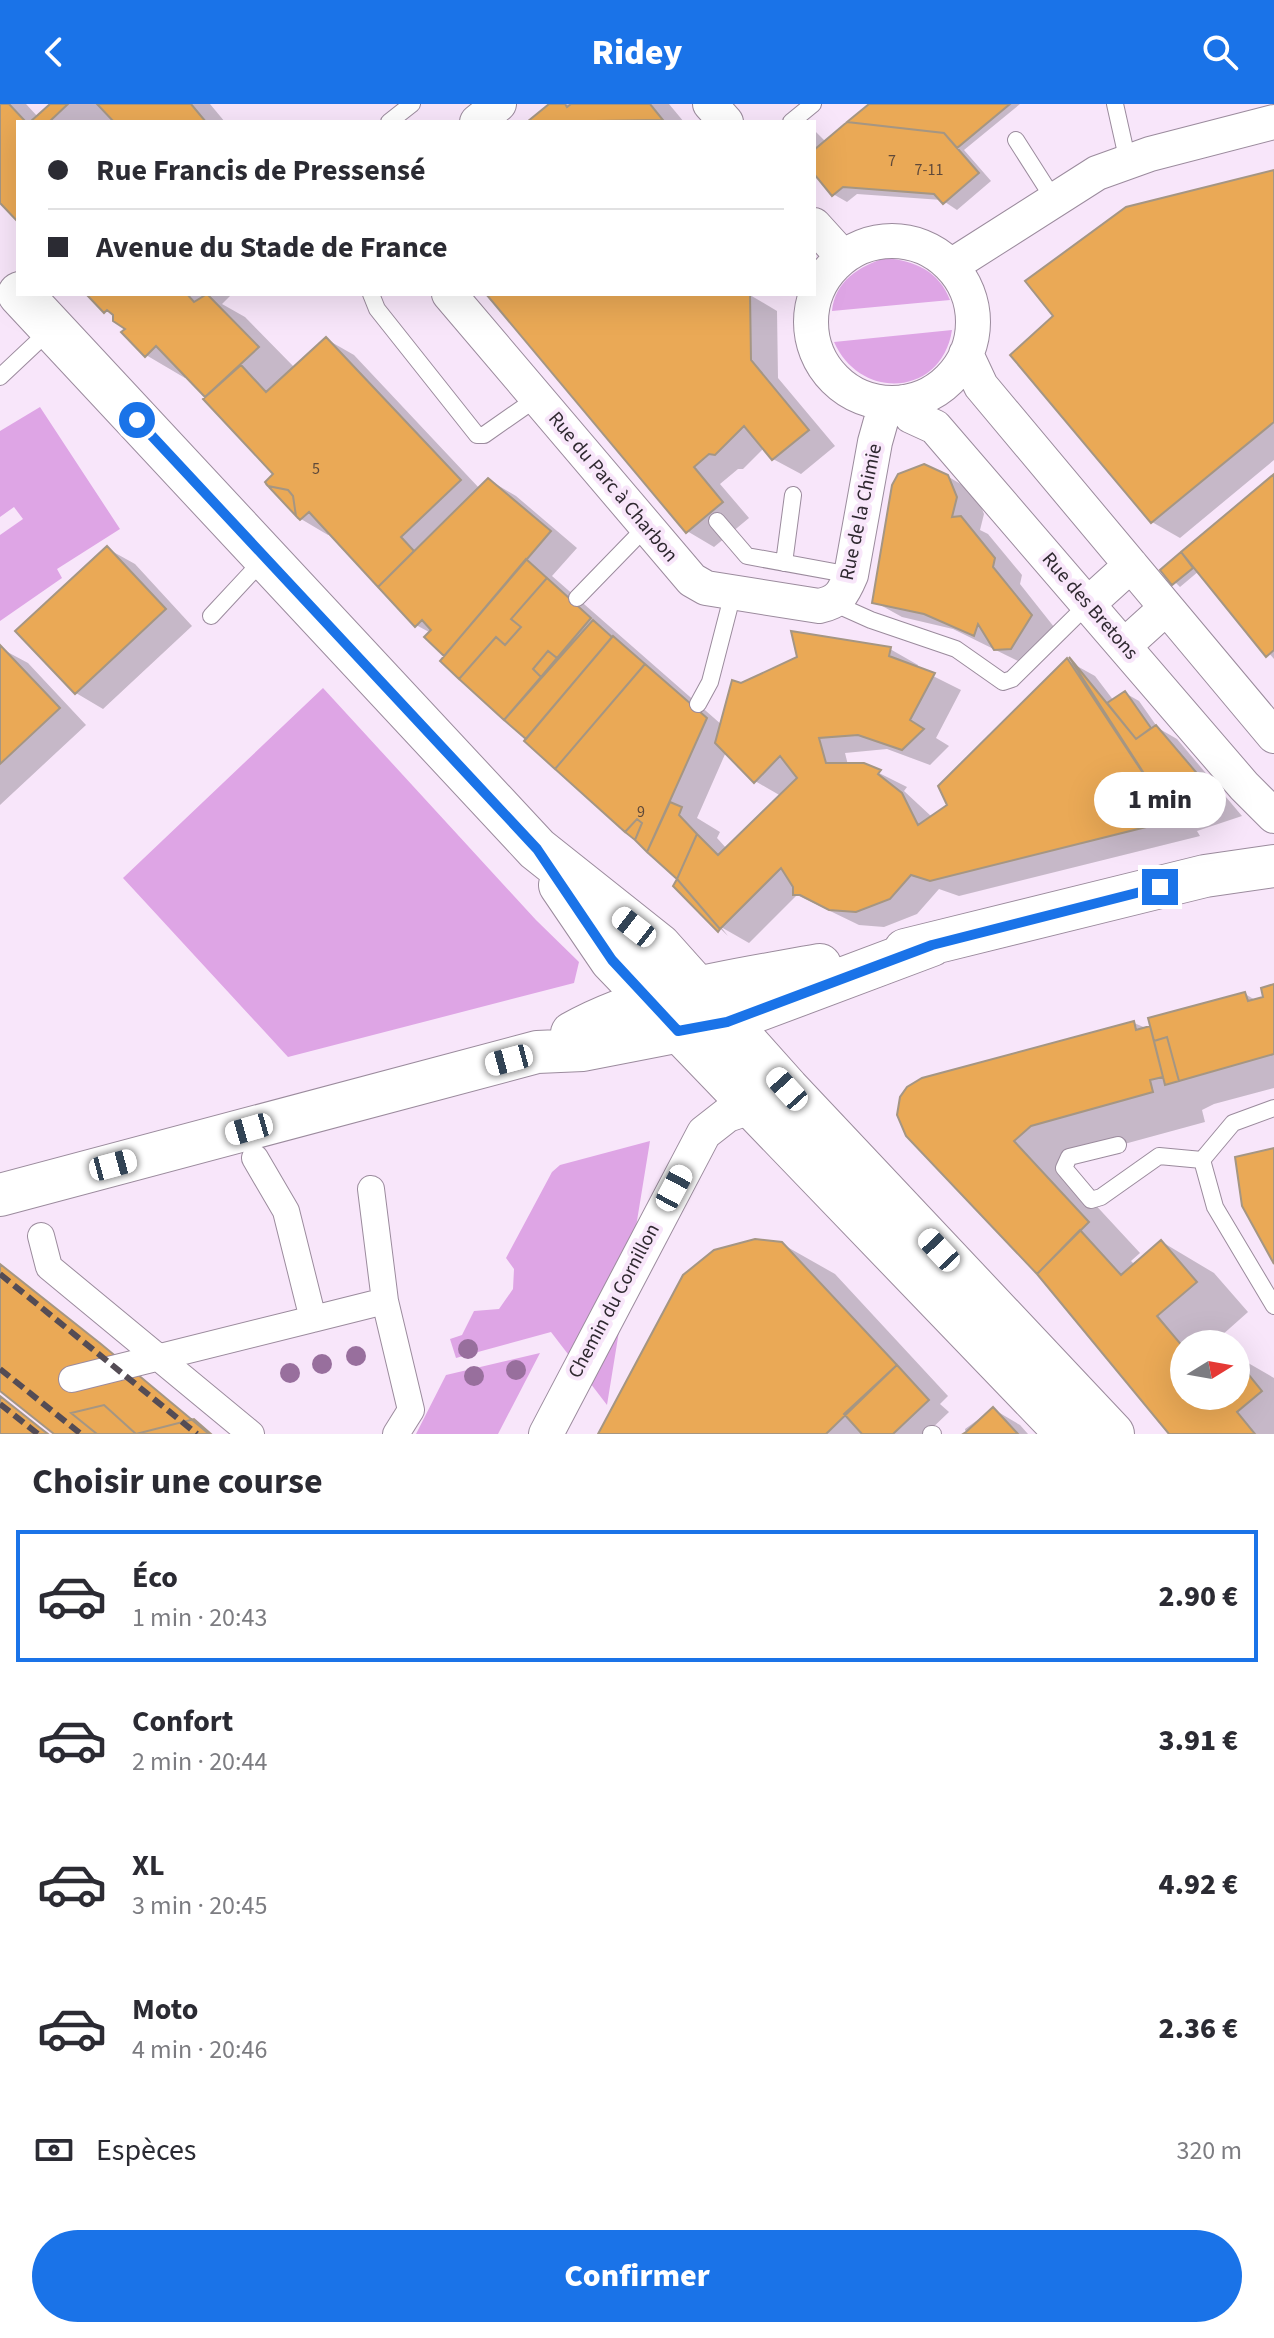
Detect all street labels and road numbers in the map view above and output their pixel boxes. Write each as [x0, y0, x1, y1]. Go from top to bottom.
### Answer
street label: Rue du Parc à Charbon [542, 406, 684, 568]
street label: Rue de la Chimie [833, 441, 889, 583]
street label: Rue des Bretons [1035, 546, 1145, 666]
street label: Chemin du Cornillon [561, 1219, 667, 1383]

